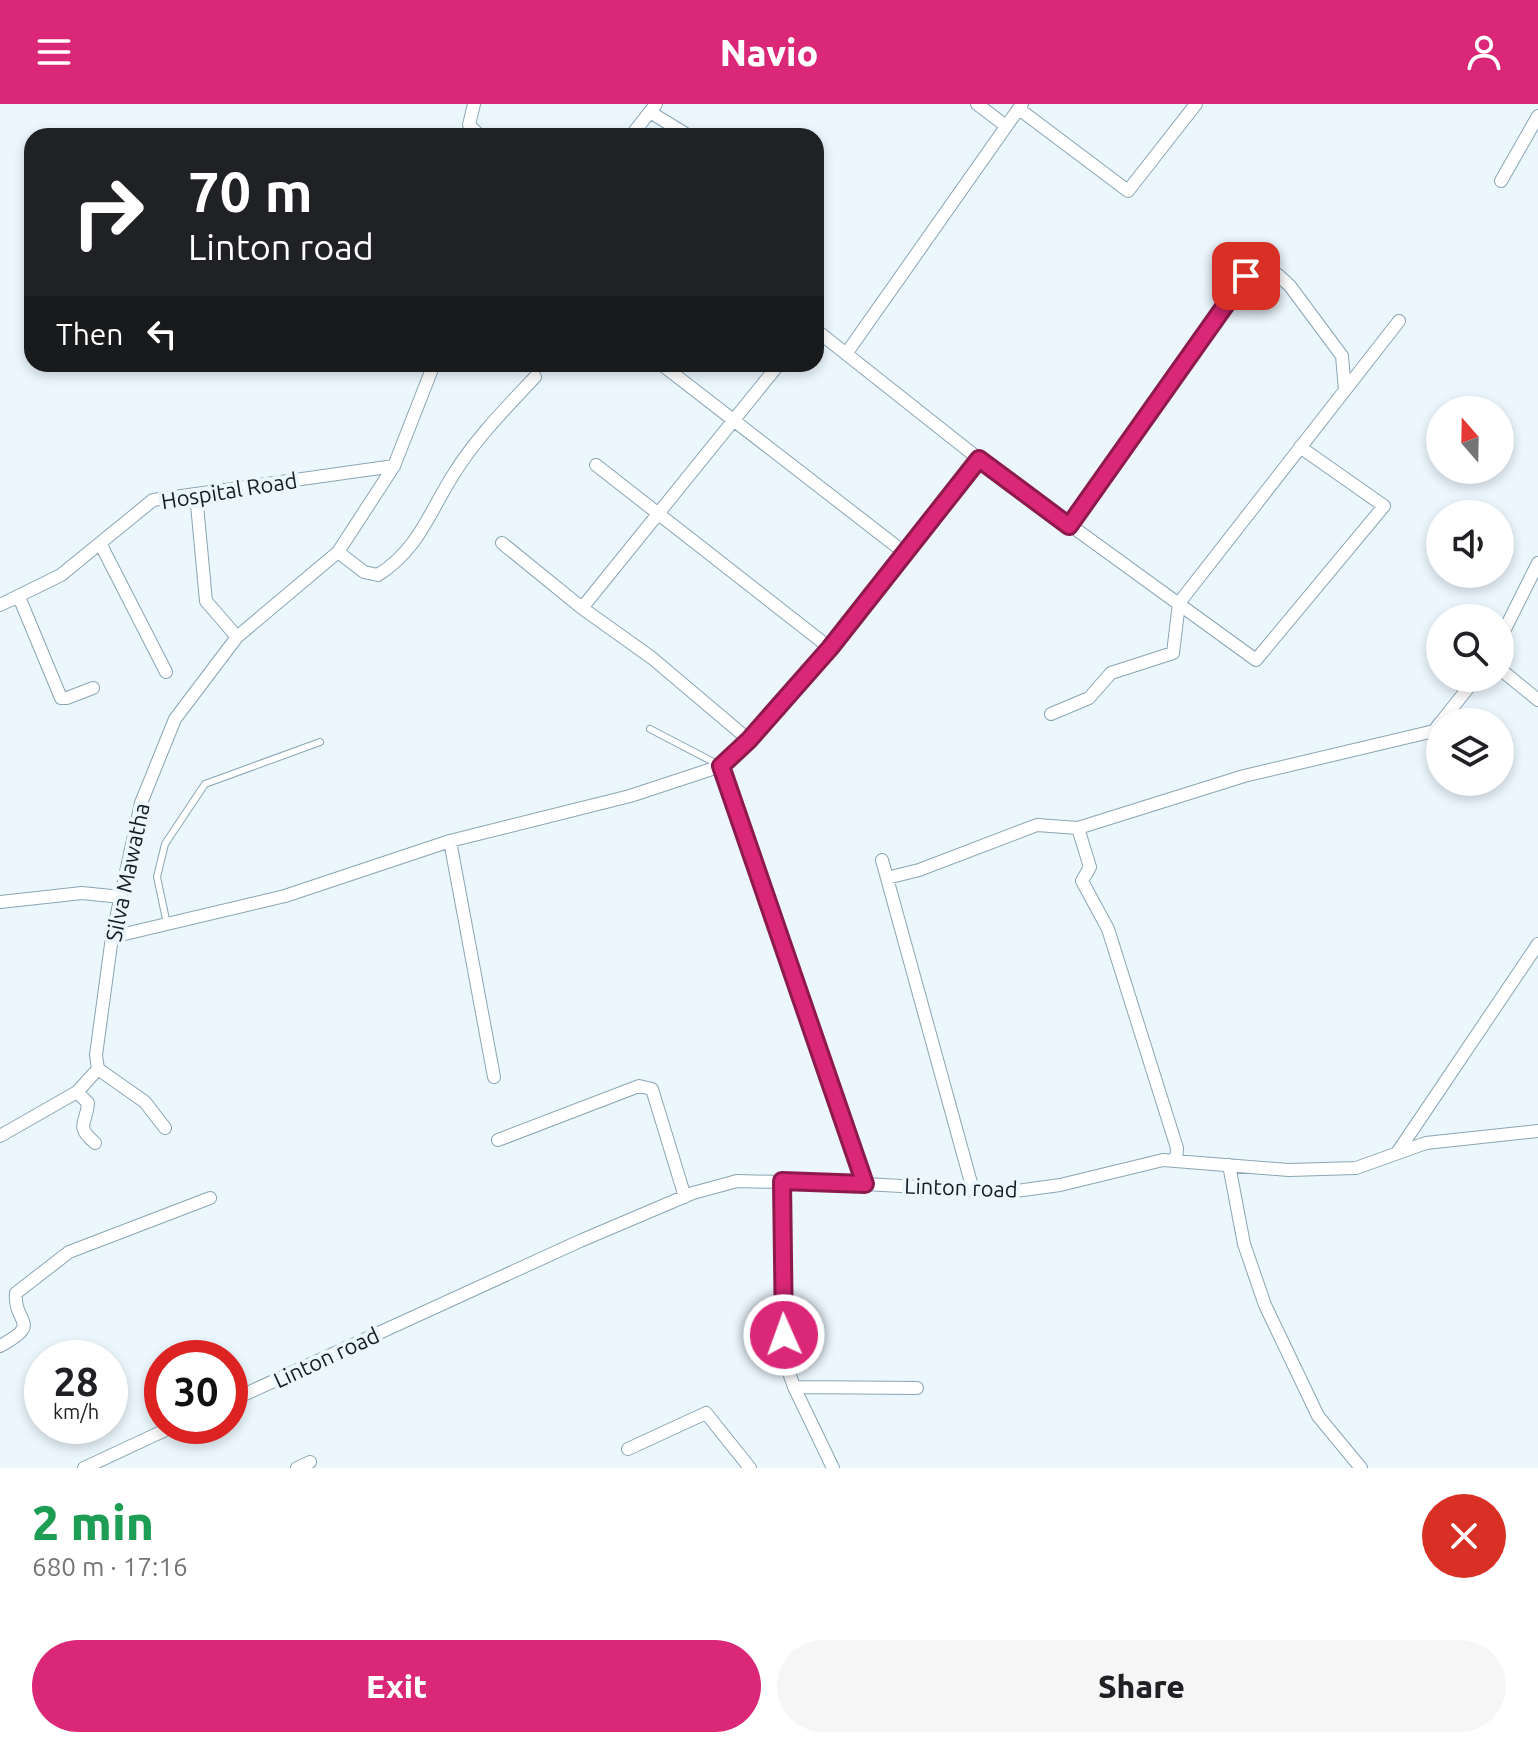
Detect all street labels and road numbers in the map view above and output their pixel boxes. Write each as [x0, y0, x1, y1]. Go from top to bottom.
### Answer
street label: Hospital Road [159, 467, 299, 513]
street label: Silva Mawatha [100, 800, 154, 944]
street label: Linton road [904, 1173, 1018, 1201]
street label: Linton road [269, 1322, 383, 1392]

